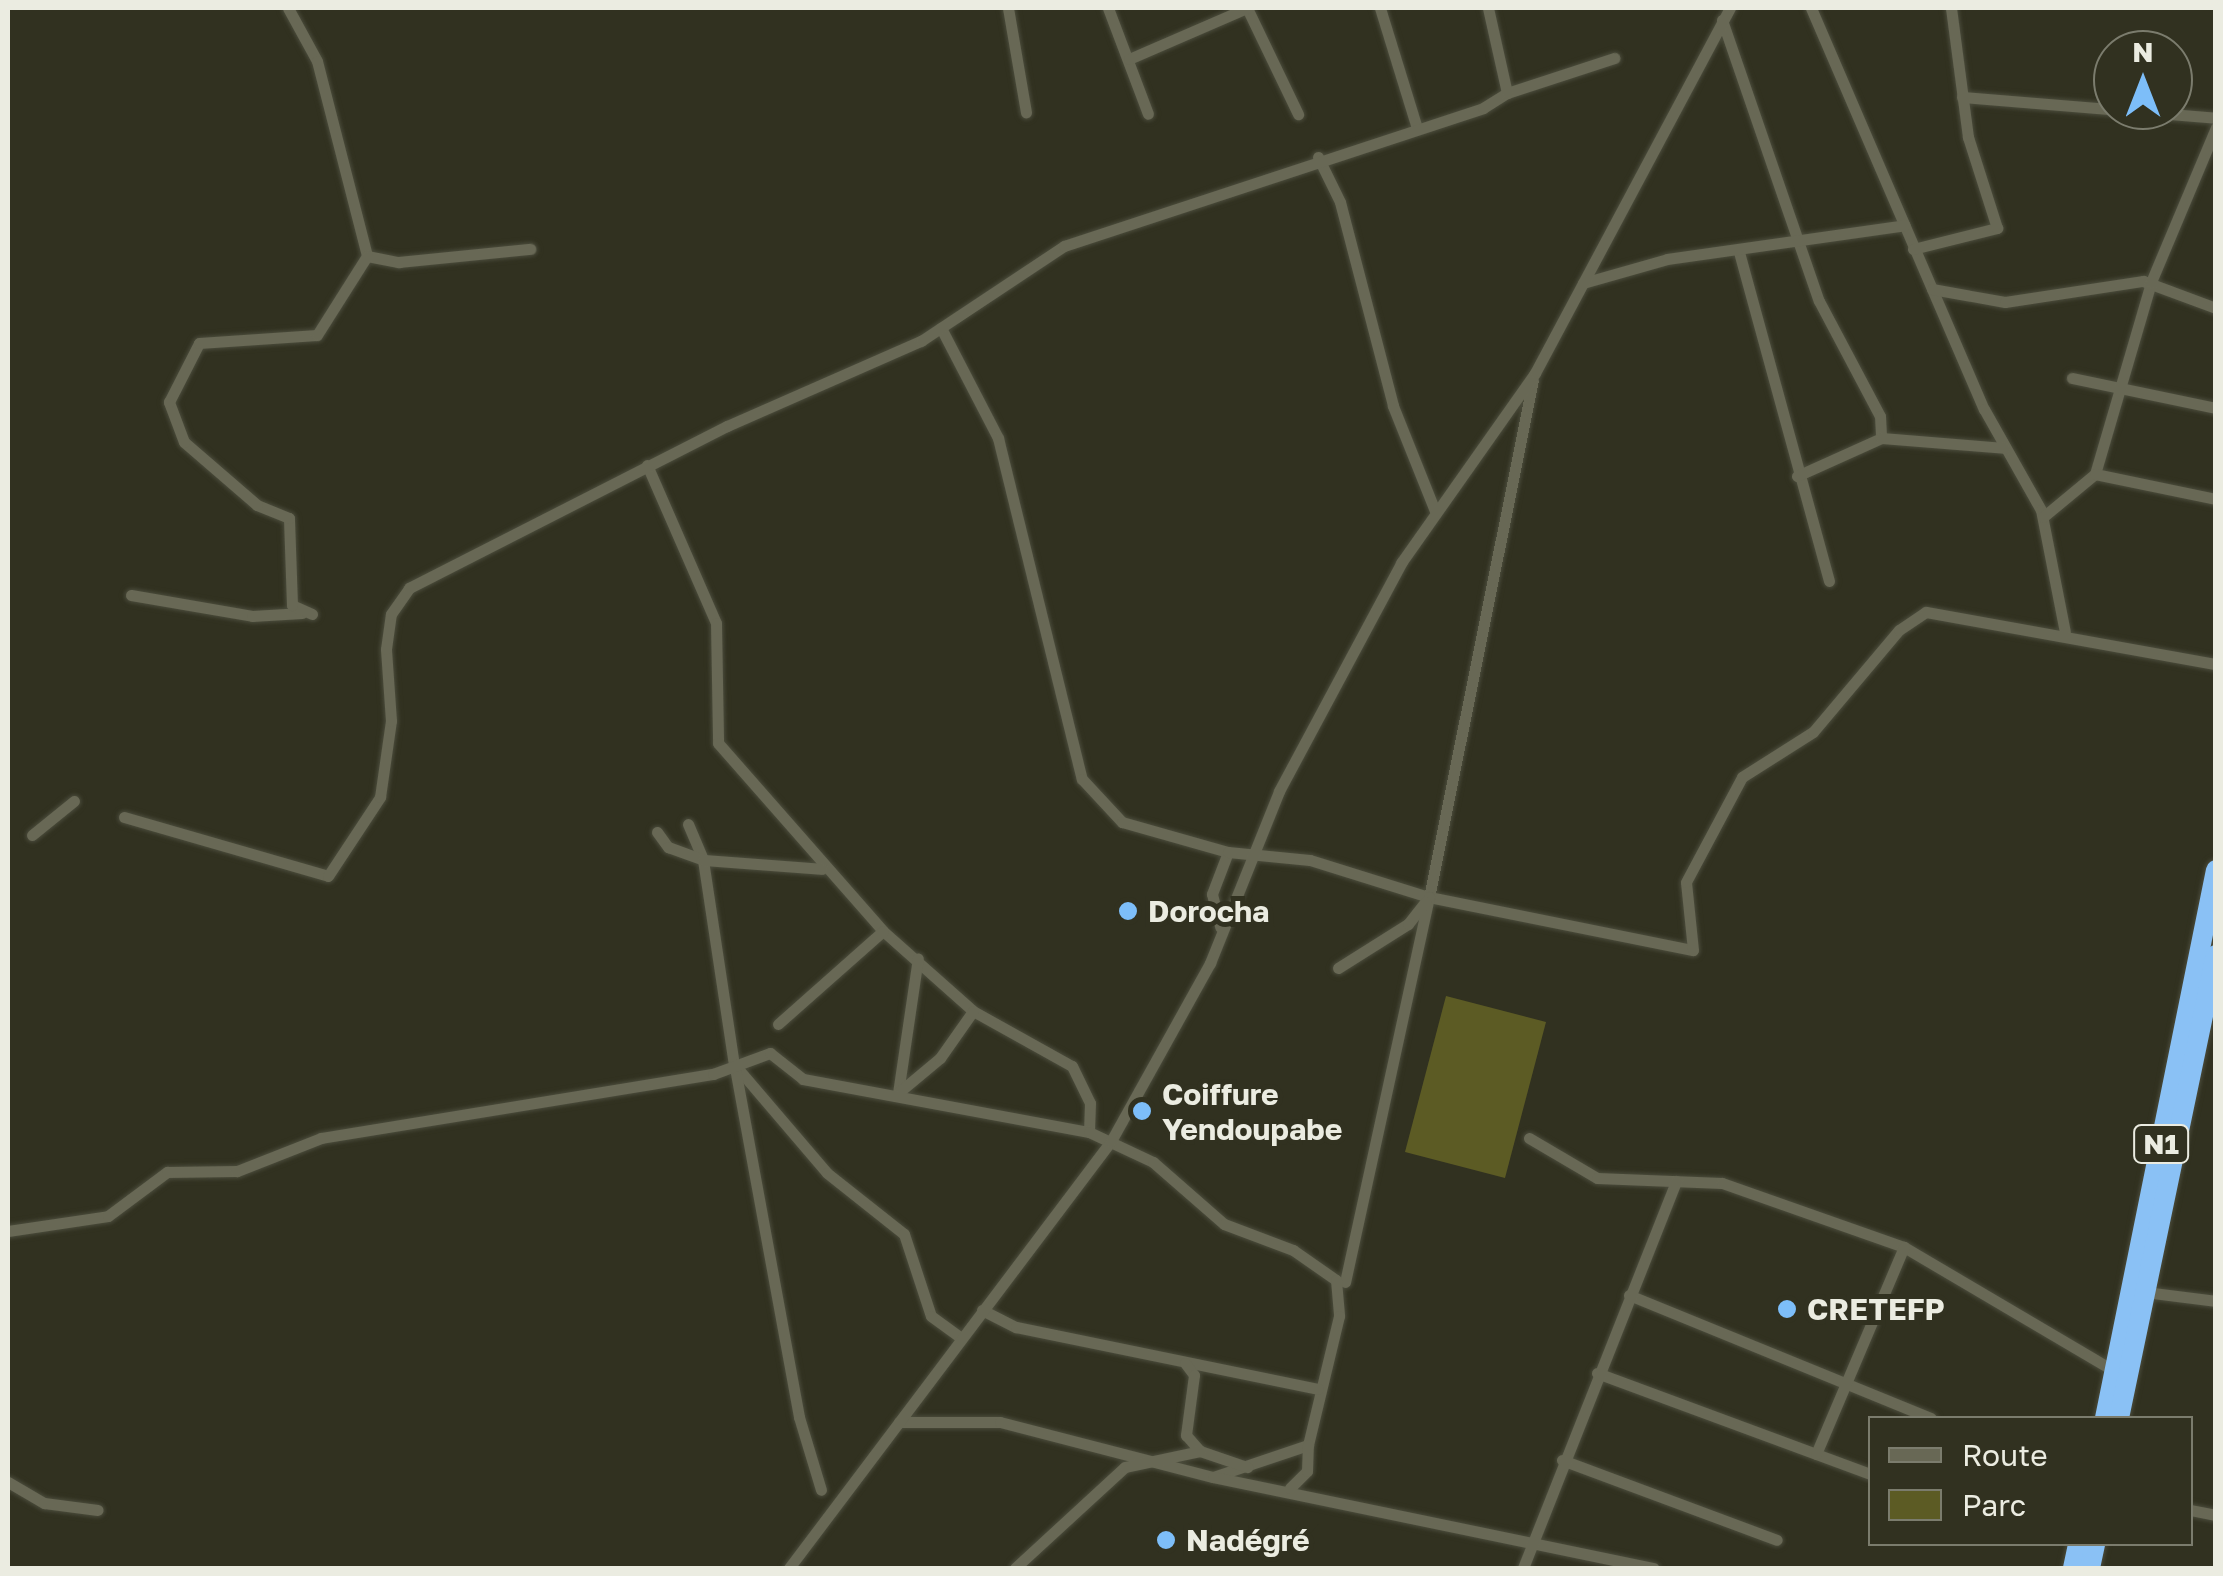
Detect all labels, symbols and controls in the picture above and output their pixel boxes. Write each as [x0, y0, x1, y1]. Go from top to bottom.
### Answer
north arrow [2093, 30, 2193, 130]
text: N [2132, 35, 2154, 68]
place label: Dorocha [1148, 893, 1269, 929]
marker: Dorocha [1117, 900, 1139, 922]
place label: Coiffure Yendoupabe [1162, 1076, 1342, 1146]
marker: Coiffure Yendoupabe [1131, 1100, 1153, 1122]
road number: N1 [2131, 1121, 2191, 1167]
place label: CRETEFP [1807, 1291, 1945, 1327]
marker: CRETEFP [1776, 1298, 1798, 1320]
legend [1868, 1416, 2193, 1546]
text: Route [1962, 1437, 2048, 1473]
text: Parc [1962, 1487, 2026, 1523]
place label: Nadégré [1186, 1522, 1310, 1558]
marker: Nadégré [1155, 1529, 1177, 1551]

